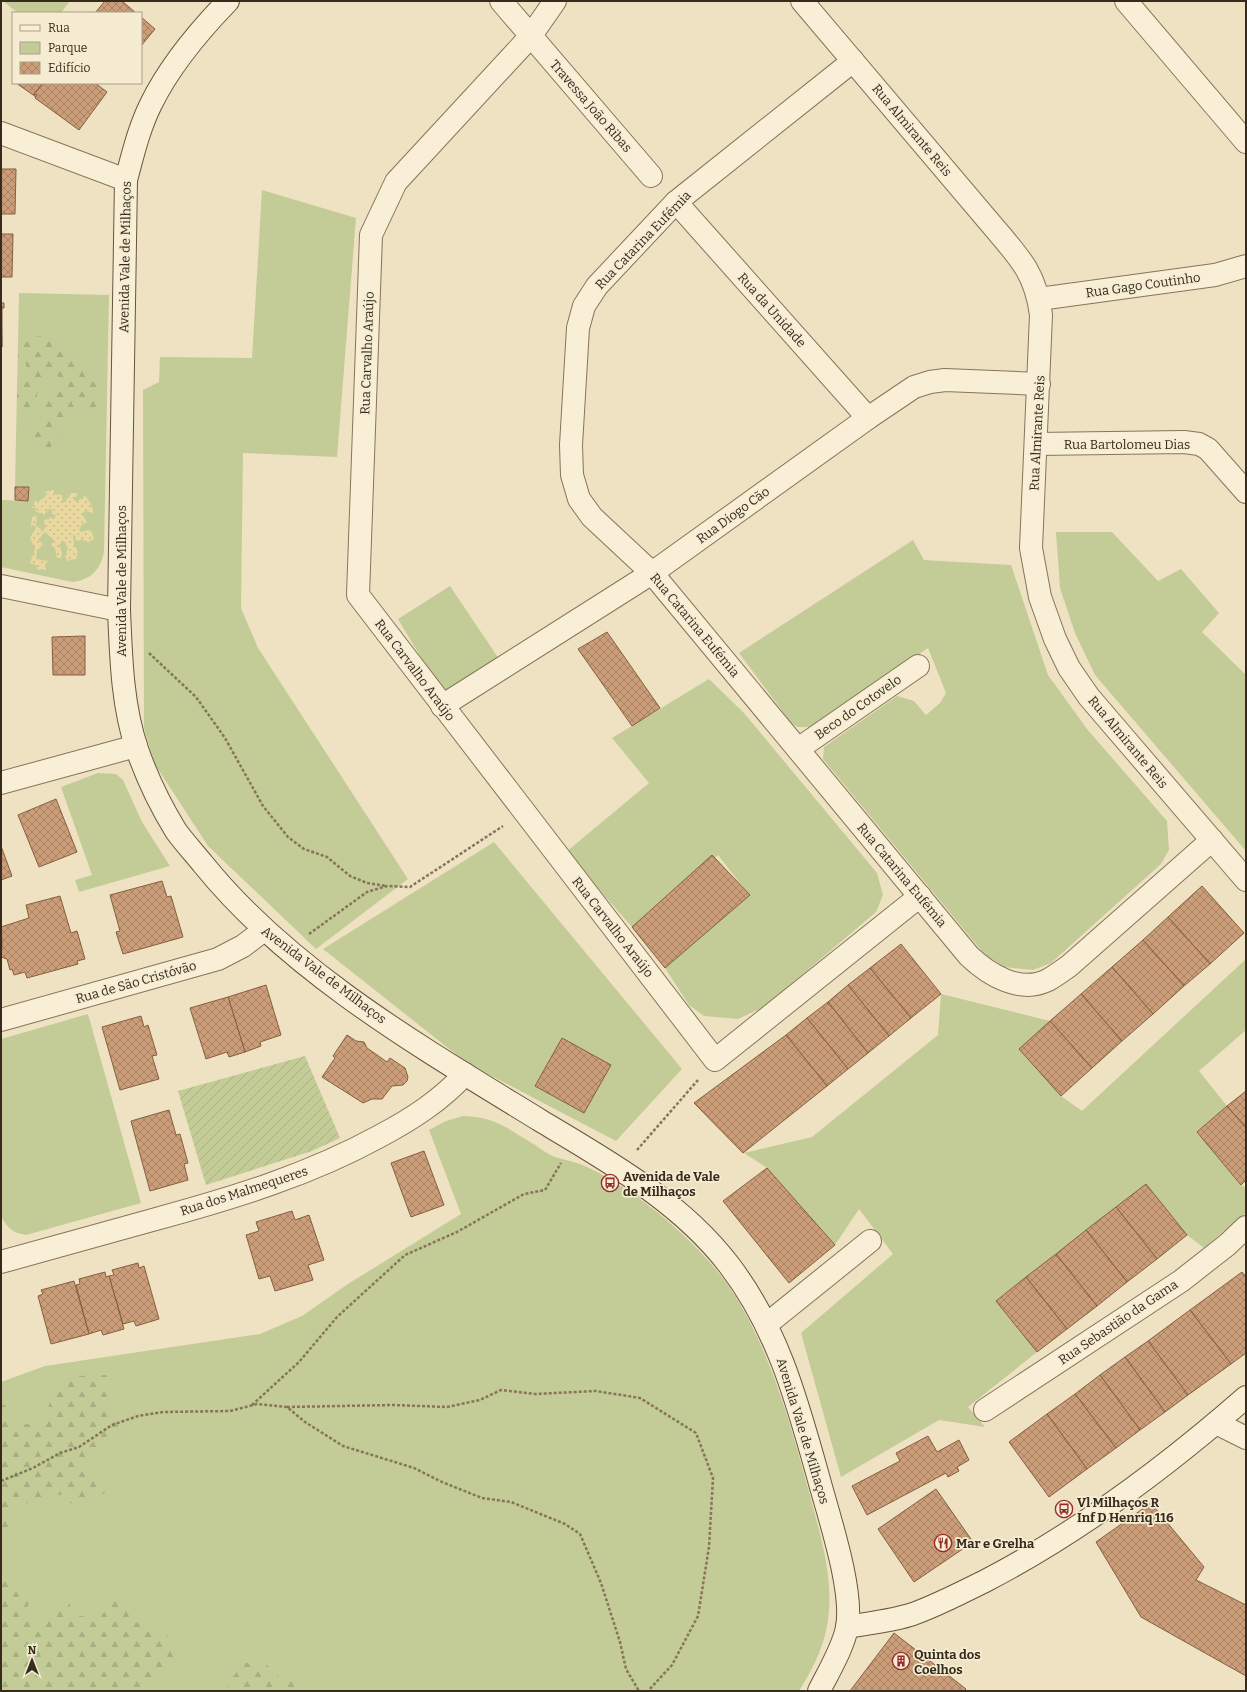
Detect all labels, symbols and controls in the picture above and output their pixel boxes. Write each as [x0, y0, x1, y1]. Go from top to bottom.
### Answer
legend [12, 12, 142, 84]
text: Rua [48, 21, 70, 35]
text: Parque [48, 41, 87, 55]
street label: Travessa João Ribas [547, 57, 635, 155]
text: Edifício [48, 61, 90, 75]
street label: Rua Almirante Reis [869, 81, 955, 179]
street label: Avenida Vale de Milhaços [116, 181, 134, 333]
street label: Rua Catarina Eufémia [592, 188, 694, 292]
street label: Rua da Unidade [735, 270, 809, 350]
street label: Rua Gago Coutinho [1085, 270, 1201, 300]
street label: Rua Carvalho Araújo [357, 291, 377, 415]
street label: Rua Almirante Reis [1026, 375, 1048, 491]
street label: Rua Bartolomeu Dias [1064, 437, 1190, 452]
street label: Rua Diogo Cão [694, 484, 772, 546]
street label: Avenida Vale de Milhaços [114, 505, 129, 657]
street label: Rua Catarina Eufémia [647, 570, 743, 680]
street label: Rua Carvalho Araújo [372, 616, 458, 724]
street label: Beco do Cotovelo [812, 672, 904, 742]
street label: Rua Almirante Reis [1085, 693, 1171, 791]
street label: Rua Catarina Eufémia [854, 820, 950, 930]
street label: Rua Carvalho Araújo [569, 874, 657, 980]
street label: Avenida Vale de Milhaços [259, 923, 389, 1027]
street label: Rua de São Cristóvão [74, 958, 198, 1006]
street label: Rua dos Malmequeres [178, 1163, 310, 1219]
place label: Avenida de Vale de Milhaços [623, 1169, 720, 1199]
bus stop icon: Avenida de Vale de Milhaços [600, 1173, 620, 1193]
street label: Rua Sebastião da Gama [1056, 1276, 1180, 1368]
street label: Avenida Vale de Milhaços [774, 1356, 832, 1506]
place label: Vl Milhaços R Inf D Henriq 116 [1077, 1495, 1174, 1525]
bus stop icon: Vl Milhaços R Inf D Henriq 116 [1054, 1499, 1074, 1519]
restaurant icon: Mar e Grelha [933, 1533, 953, 1553]
place label: Mar e Grelha [956, 1536, 1035, 1551]
north arrow [12, 1640, 52, 1680]
text: N [28, 1644, 37, 1657]
place label: Quinta dos Coelhos [914, 1647, 981, 1677]
building icon: Quinta dos Coelhos [891, 1651, 911, 1671]

